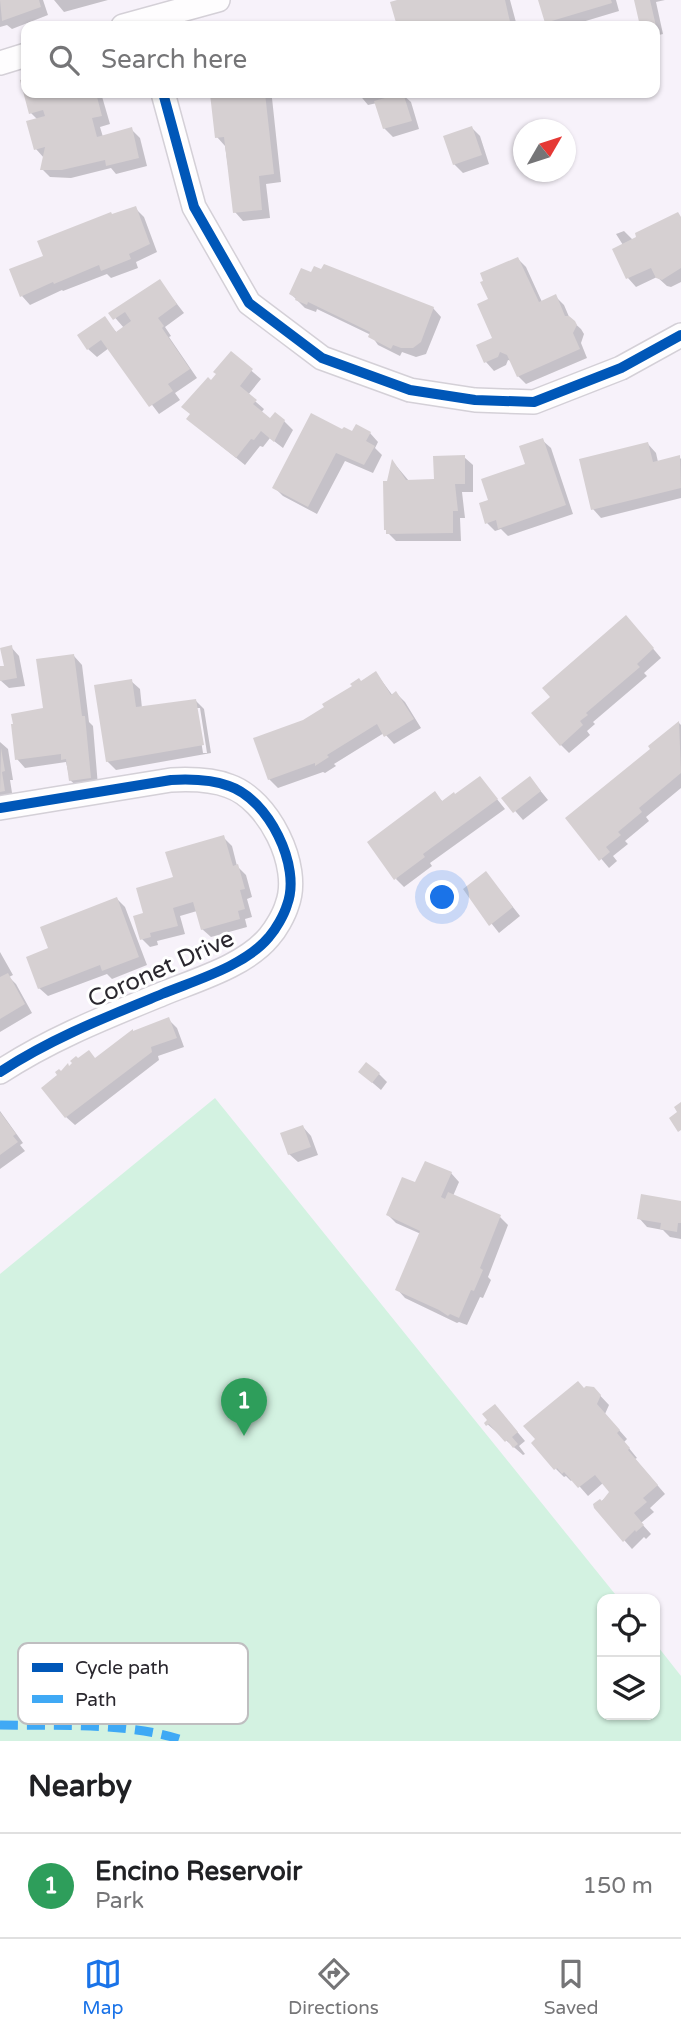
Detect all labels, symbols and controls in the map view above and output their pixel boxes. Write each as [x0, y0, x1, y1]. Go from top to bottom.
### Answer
search box [21, 21, 660, 98]
icon: search [45, 41, 83, 79]
text: Search here [101, 44, 247, 75]
north arrow [513, 119, 576, 182]
your location [425, 880, 459, 914]
street label: Coronet Drive [83, 924, 239, 1014]
pin: 1 [221, 1378, 267, 1436]
map controls [597, 1594, 660, 1720]
button: locate [597, 1594, 660, 1657]
legend [18, 1643, 248, 1724]
text: Cycle path [75, 1657, 169, 1679]
button: layers [597, 1657, 660, 1720]
text: Path [75, 1689, 117, 1711]
text: Nearby [28, 1768, 132, 1805]
text: Encino Reservoir [95, 1856, 302, 1887]
text: 1 [44, 1872, 58, 1900]
text: 150 m [583, 1872, 653, 1900]
text: Park [95, 1887, 144, 1915]
tab: Map [82, 1955, 123, 2019]
tab: Directions [288, 1955, 379, 2019]
tab: Saved [544, 1955, 599, 2019]

